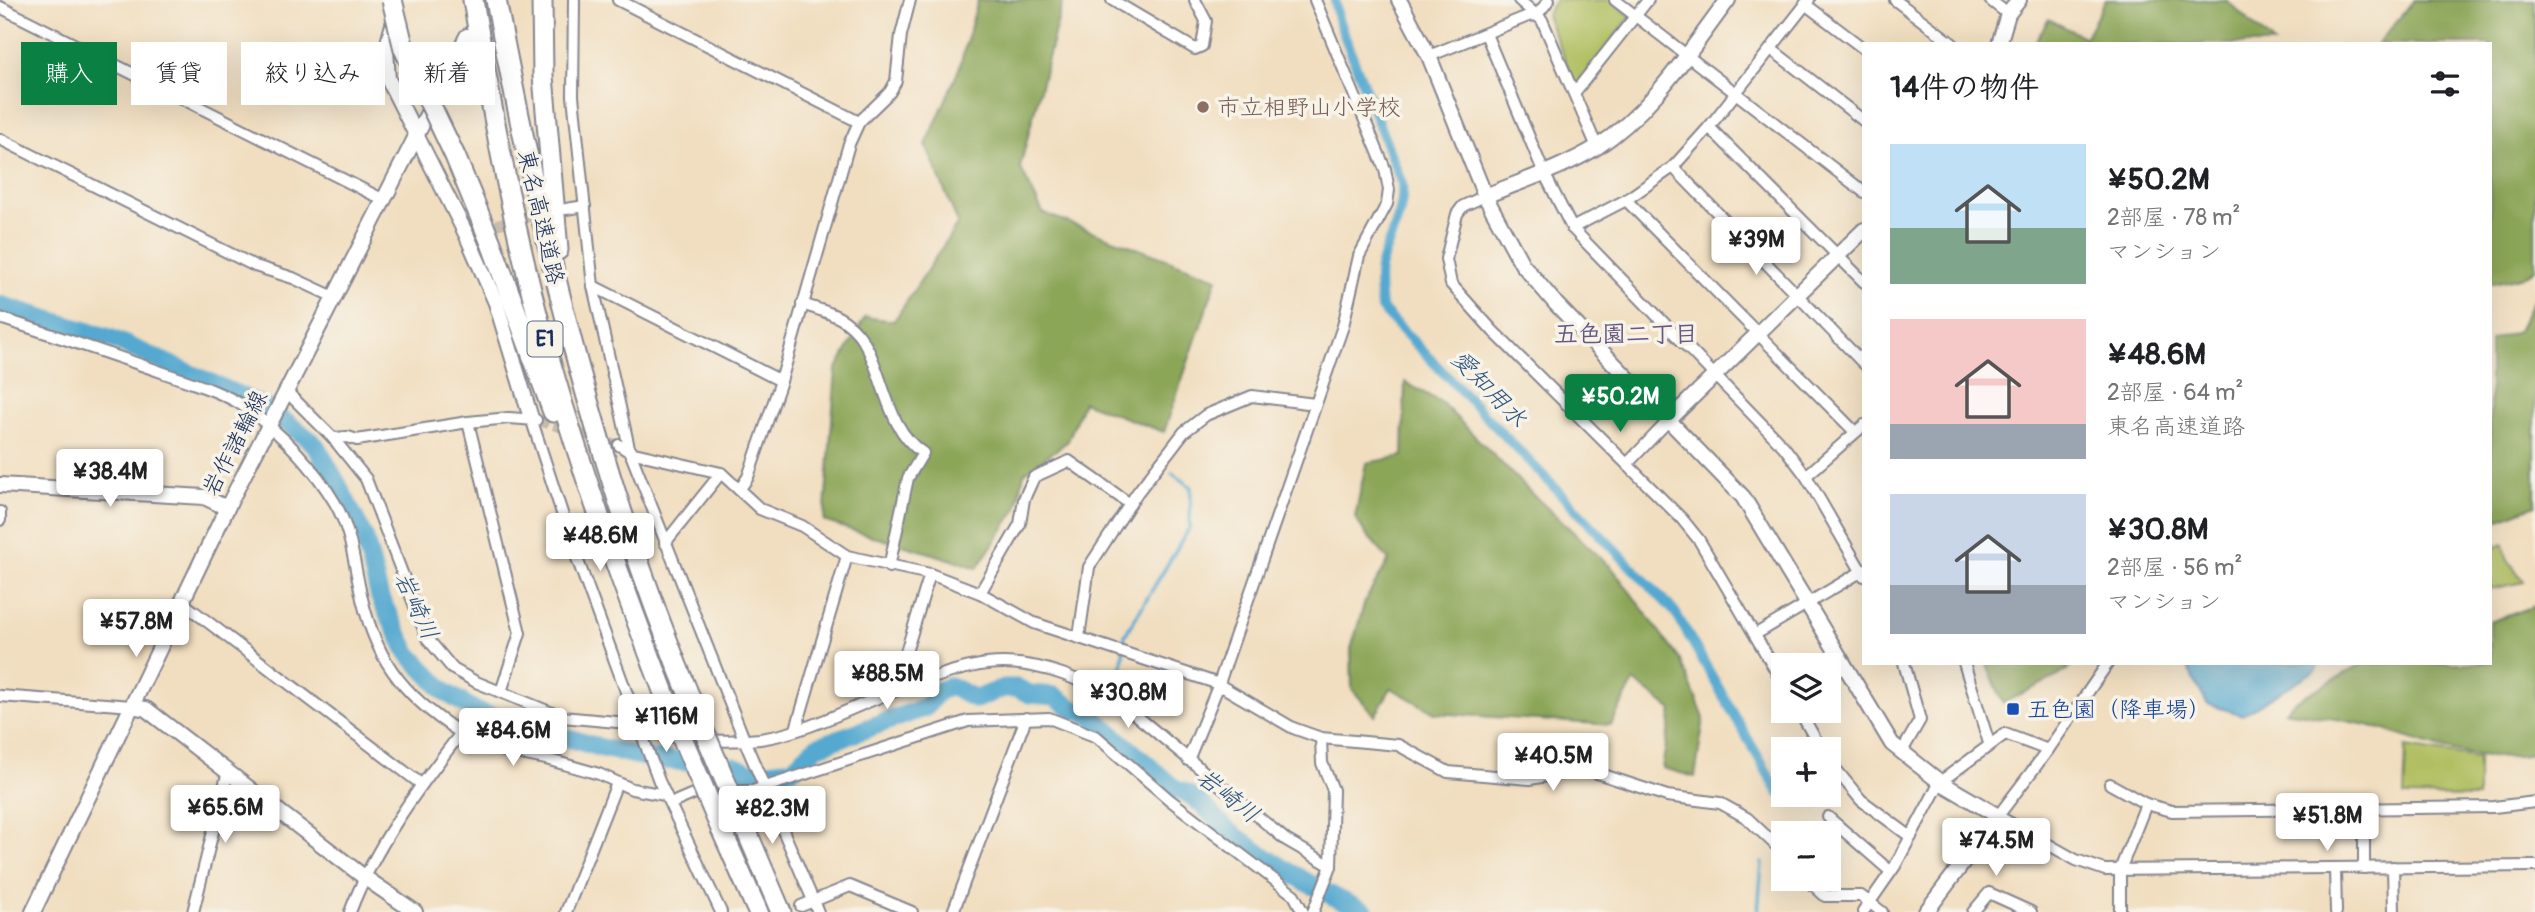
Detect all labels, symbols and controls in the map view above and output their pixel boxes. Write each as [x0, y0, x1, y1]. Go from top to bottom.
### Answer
chip: 購入 [21, 42, 117, 105]
chip: 賃貸 [131, 42, 227, 105]
chip: 絞り込み [241, 42, 385, 105]
chip: 新着 [399, 42, 495, 105]
icon: filters [2426, 65, 2464, 103]
text: 14件の物件 [1890, 69, 2039, 106]
place label: 市立相野山小学校 [1217, 93, 1401, 122]
marker: 市立相野山小学校 [1195, 99, 1211, 115]
street label: 東名高速道路 [511, 147, 571, 287]
text: ¥50.2M [2107, 161, 2210, 198]
icon: home [1946, 172, 2030, 256]
text: 2部屋 · 78 m² [2107, 203, 2240, 232]
pin: ¥39M [1715, 218, 1797, 277]
text: ¥39M [1727, 225, 1785, 254]
text: マンション [2107, 237, 2221, 266]
district label: 五色園二丁目 [1554, 320, 1698, 349]
road number: E1 [528, 322, 562, 356]
text: ¥48.6M [2107, 336, 2206, 373]
water label: 愛知用水 [1445, 344, 1533, 434]
icon: home [1946, 347, 2030, 431]
pin: ¥50.2M [1563, 374, 1677, 434]
text: 2部屋 · 64 m² [2107, 378, 2243, 407]
text: ¥50.2M [1581, 382, 1659, 411]
street label: 岩作諸輪線 [196, 385, 274, 501]
text: 東名高速道路 [2107, 412, 2245, 441]
pin: ¥38.4M [53, 449, 167, 509]
text: ¥38.4M [72, 457, 148, 486]
text: ¥30.8M [2107, 511, 2208, 548]
pin: ¥48.6M [543, 514, 657, 573]
text: ¥48.6M [562, 521, 638, 550]
icon: home [1946, 522, 2030, 606]
text: 2部屋 · 56 m² [2107, 553, 2242, 582]
water label: 岩崎川 [388, 567, 444, 645]
text: マンション [2107, 587, 2221, 616]
pin: ¥57.8M [79, 600, 193, 659]
text: ¥57.8M [99, 607, 173, 636]
pin: ¥88.5M [830, 652, 944, 711]
map controls [1771, 653, 1841, 891]
button: layers [1771, 653, 1841, 723]
text: ¥88.5M [850, 659, 924, 688]
pin: ¥30.8M [1071, 670, 1185, 730]
text: ¥30.8M [1089, 678, 1167, 707]
pin: ¥116M [617, 694, 715, 754]
place label: 五色園（降車場） [2027, 695, 2211, 724]
marker: 五色園（降車場） [2005, 701, 2021, 717]
text: ¥116M [634, 702, 698, 731]
pin: ¥84.6M [456, 708, 570, 768]
text: ¥84.6M [475, 716, 551, 745]
pin: ¥40.5M [1496, 734, 1610, 793]
button: + [1771, 737, 1841, 807]
text: ¥40.5M [1513, 741, 1593, 770]
water label: 岩崎川 [1191, 762, 1265, 830]
pin: ¥65.6M [168, 786, 282, 845]
pin: ¥82.3M [715, 786, 829, 846]
text: ¥65.6M [187, 793, 263, 822]
text: ¥82.3M [735, 794, 809, 823]
pin: ¥51.8M [2270, 794, 2384, 853]
text: ¥51.8M [2292, 801, 2362, 830]
pin: ¥74.5M [1939, 818, 2053, 878]
button: − [1771, 821, 1841, 891]
text: ¥74.5M [1958, 826, 2034, 855]

